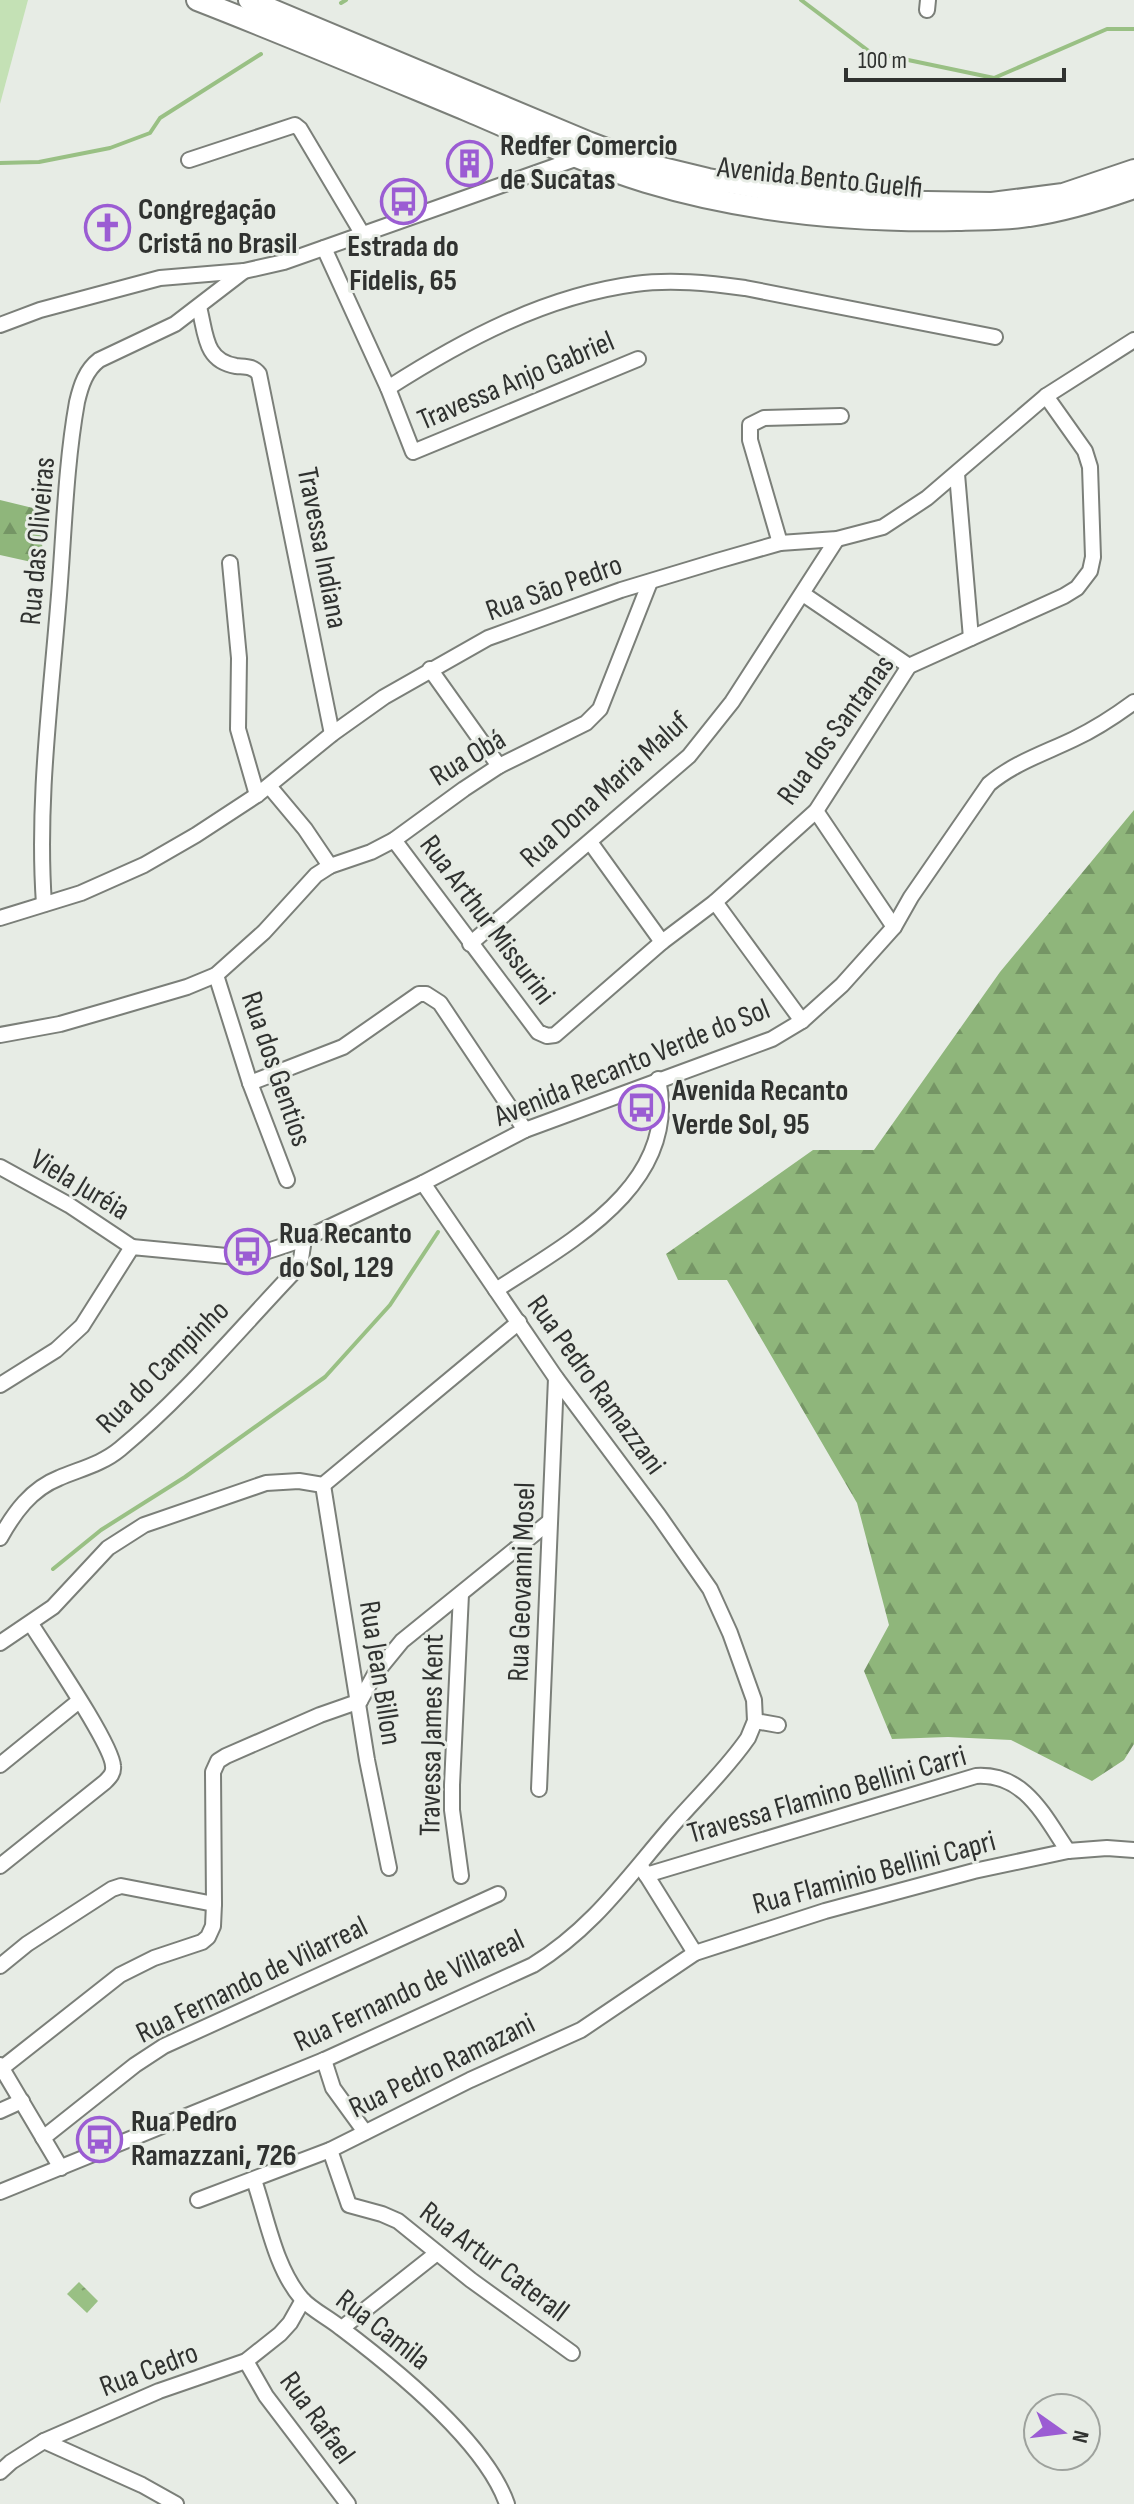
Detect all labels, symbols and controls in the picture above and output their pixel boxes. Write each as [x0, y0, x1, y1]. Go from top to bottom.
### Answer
scale bar [846, 32, 1064, 82]
text: 100 m [858, 46, 907, 75]
place label: Redfer Comercio de Sucatas [500, 128, 678, 198]
building icon: Redfer Comercio de Sucatas [445, 139, 493, 187]
street label: Avenida Bento Guelfi [715, 149, 924, 207]
bus stop icon: Estrada do Fidelis, 65 [379, 177, 427, 225]
place label: Congregação Cristã no Brasil [138, 192, 297, 262]
church icon: Congregação Cristã no Brasil [83, 203, 131, 251]
place label: Estrada do Fidelis, 65 [347, 229, 459, 299]
street label: Travessa Anjo Gabriel [412, 323, 620, 439]
street label: Rua das Oliveiras [13, 456, 63, 626]
street label: Travessa Indiana [289, 464, 355, 632]
street label: Rua São Pedro [481, 547, 627, 629]
street label: Rua dos Santanas [770, 648, 902, 812]
street label: Rua Dona Maria Maluf [513, 704, 697, 875]
street label: Rua Obá [424, 722, 512, 794]
street label: Rua Arthur Missurini [412, 828, 562, 1012]
street label: Rua dos Gentios [233, 987, 319, 1151]
street label: Avenida Recanto Verde do Sol [488, 991, 775, 1135]
place label: Avenida Recanto Verde Sol, 95 [671, 1073, 848, 1143]
bus stop icon: Avenida Recanto Verde Sol, 95 [617, 1084, 665, 1132]
street label: Viela Juréia [24, 1141, 136, 1229]
place label: Rua Recanto do Sol, 129 [279, 1216, 412, 1286]
bus stop icon: Rua Recanto do Sol, 129 [224, 1227, 272, 1275]
street label: Rua Pedro Ramazzani [519, 1288, 673, 1482]
street label: Rua do Campinho [89, 1293, 237, 1441]
street label: Rua Geovanni Mosel [501, 1482, 543, 1682]
street label: Rua Jean Billon [351, 1598, 409, 1748]
street label: Travessa James Kent [412, 1634, 452, 1836]
street label: Travessa Flamino Bellini Carri [684, 1738, 970, 1852]
street label: Rua Flaminio Bellini Capri [749, 1823, 999, 1923]
street label: Rua Fernando de Vilarreal [131, 1908, 373, 2052]
street label: Rua Fernando de Villareal [288, 1922, 530, 2060]
street label: Rua Pedro Ramazani [343, 2006, 541, 2126]
place label: Rua Pedro Ramazzani, 726 [131, 2104, 297, 2174]
bus stop icon: Rua Pedro Ramazzani, 726 [76, 2115, 124, 2163]
street label: Rua Artur Caterall [412, 2194, 576, 2330]
street label: Rua Camila [328, 2282, 438, 2378]
street label: Rua Cedro [95, 2335, 203, 2405]
street label: Rua Rafael [271, 2365, 363, 2471]
north arrow [1022, 2392, 1102, 2472]
text: N [1065, 2428, 1094, 2445]

